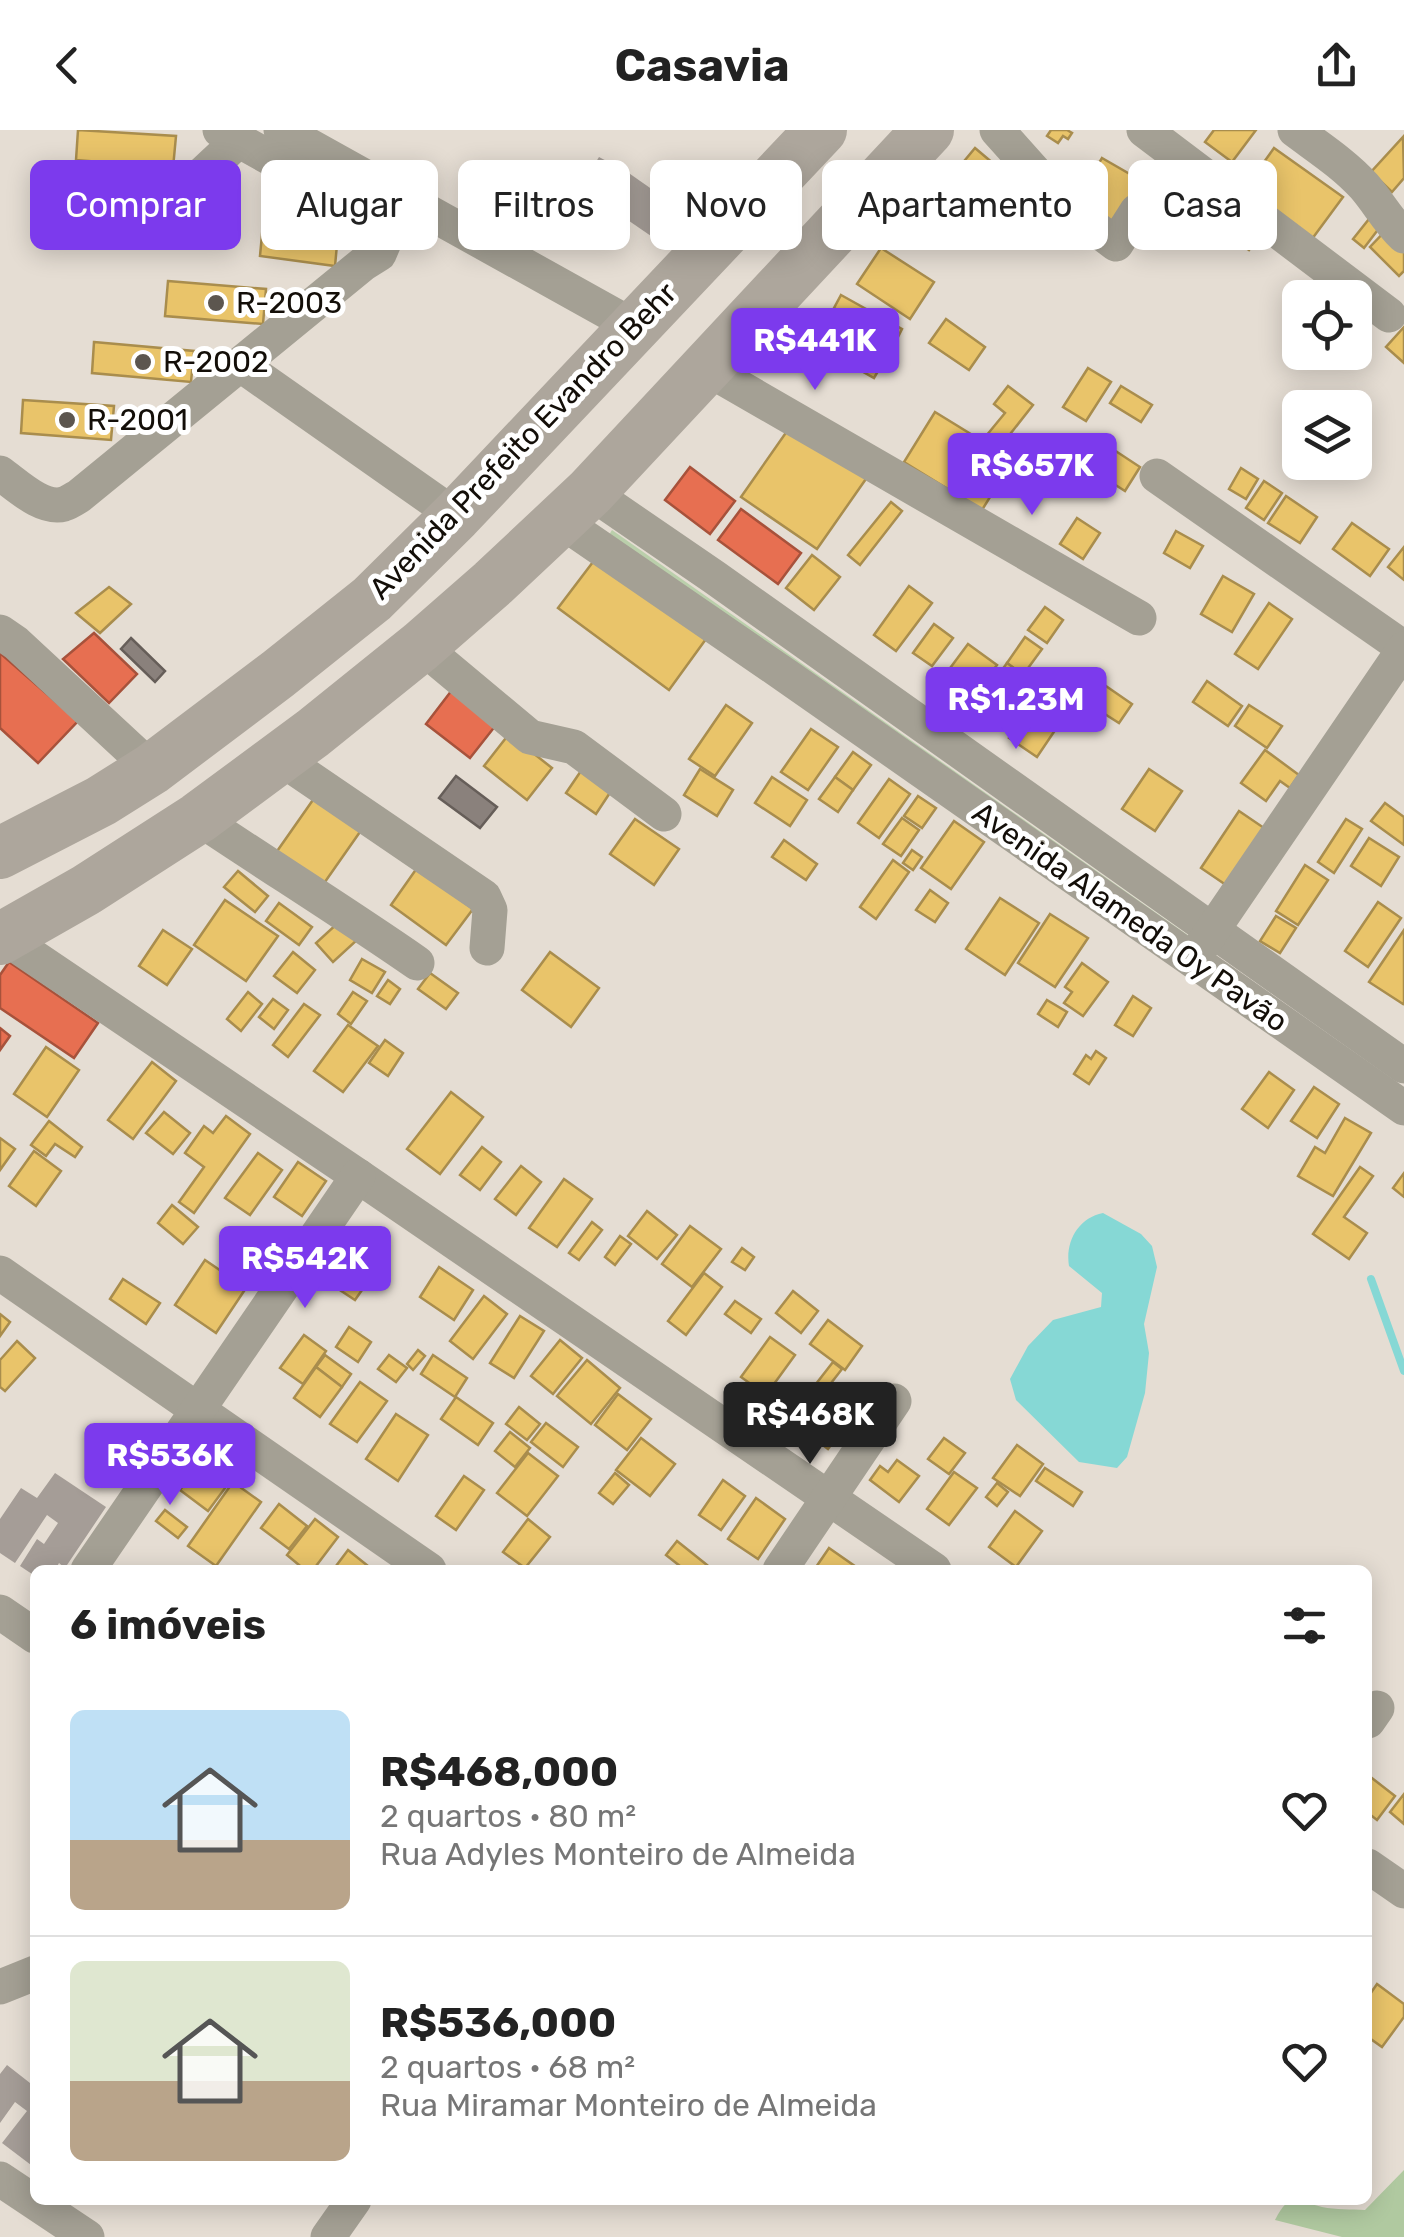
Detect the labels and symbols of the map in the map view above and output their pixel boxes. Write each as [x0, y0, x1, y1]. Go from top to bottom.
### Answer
street label: Avenida Prefeito Evandro Behr [362, 275, 684, 607]
place label: R-2003 [236, 285, 342, 321]
marker: R-2003 [205, 292, 227, 314]
pin: R$441K [734, 308, 896, 393]
place label: R-2002 [163, 344, 269, 380]
marker: R-2002 [132, 351, 154, 373]
place label: R-2001 [87, 402, 188, 438]
marker: R-2001 [56, 409, 78, 431]
pin: R$657K [951, 433, 1113, 518]
pin: R$1.23M [924, 667, 1108, 752]
street label: Avenida Alameda Oy Pavão [966, 794, 1294, 1040]
pin: R$542K [224, 1226, 386, 1311]
pin: R$468K [729, 1382, 891, 1467]
pin: R$536K [89, 1423, 251, 1508]

